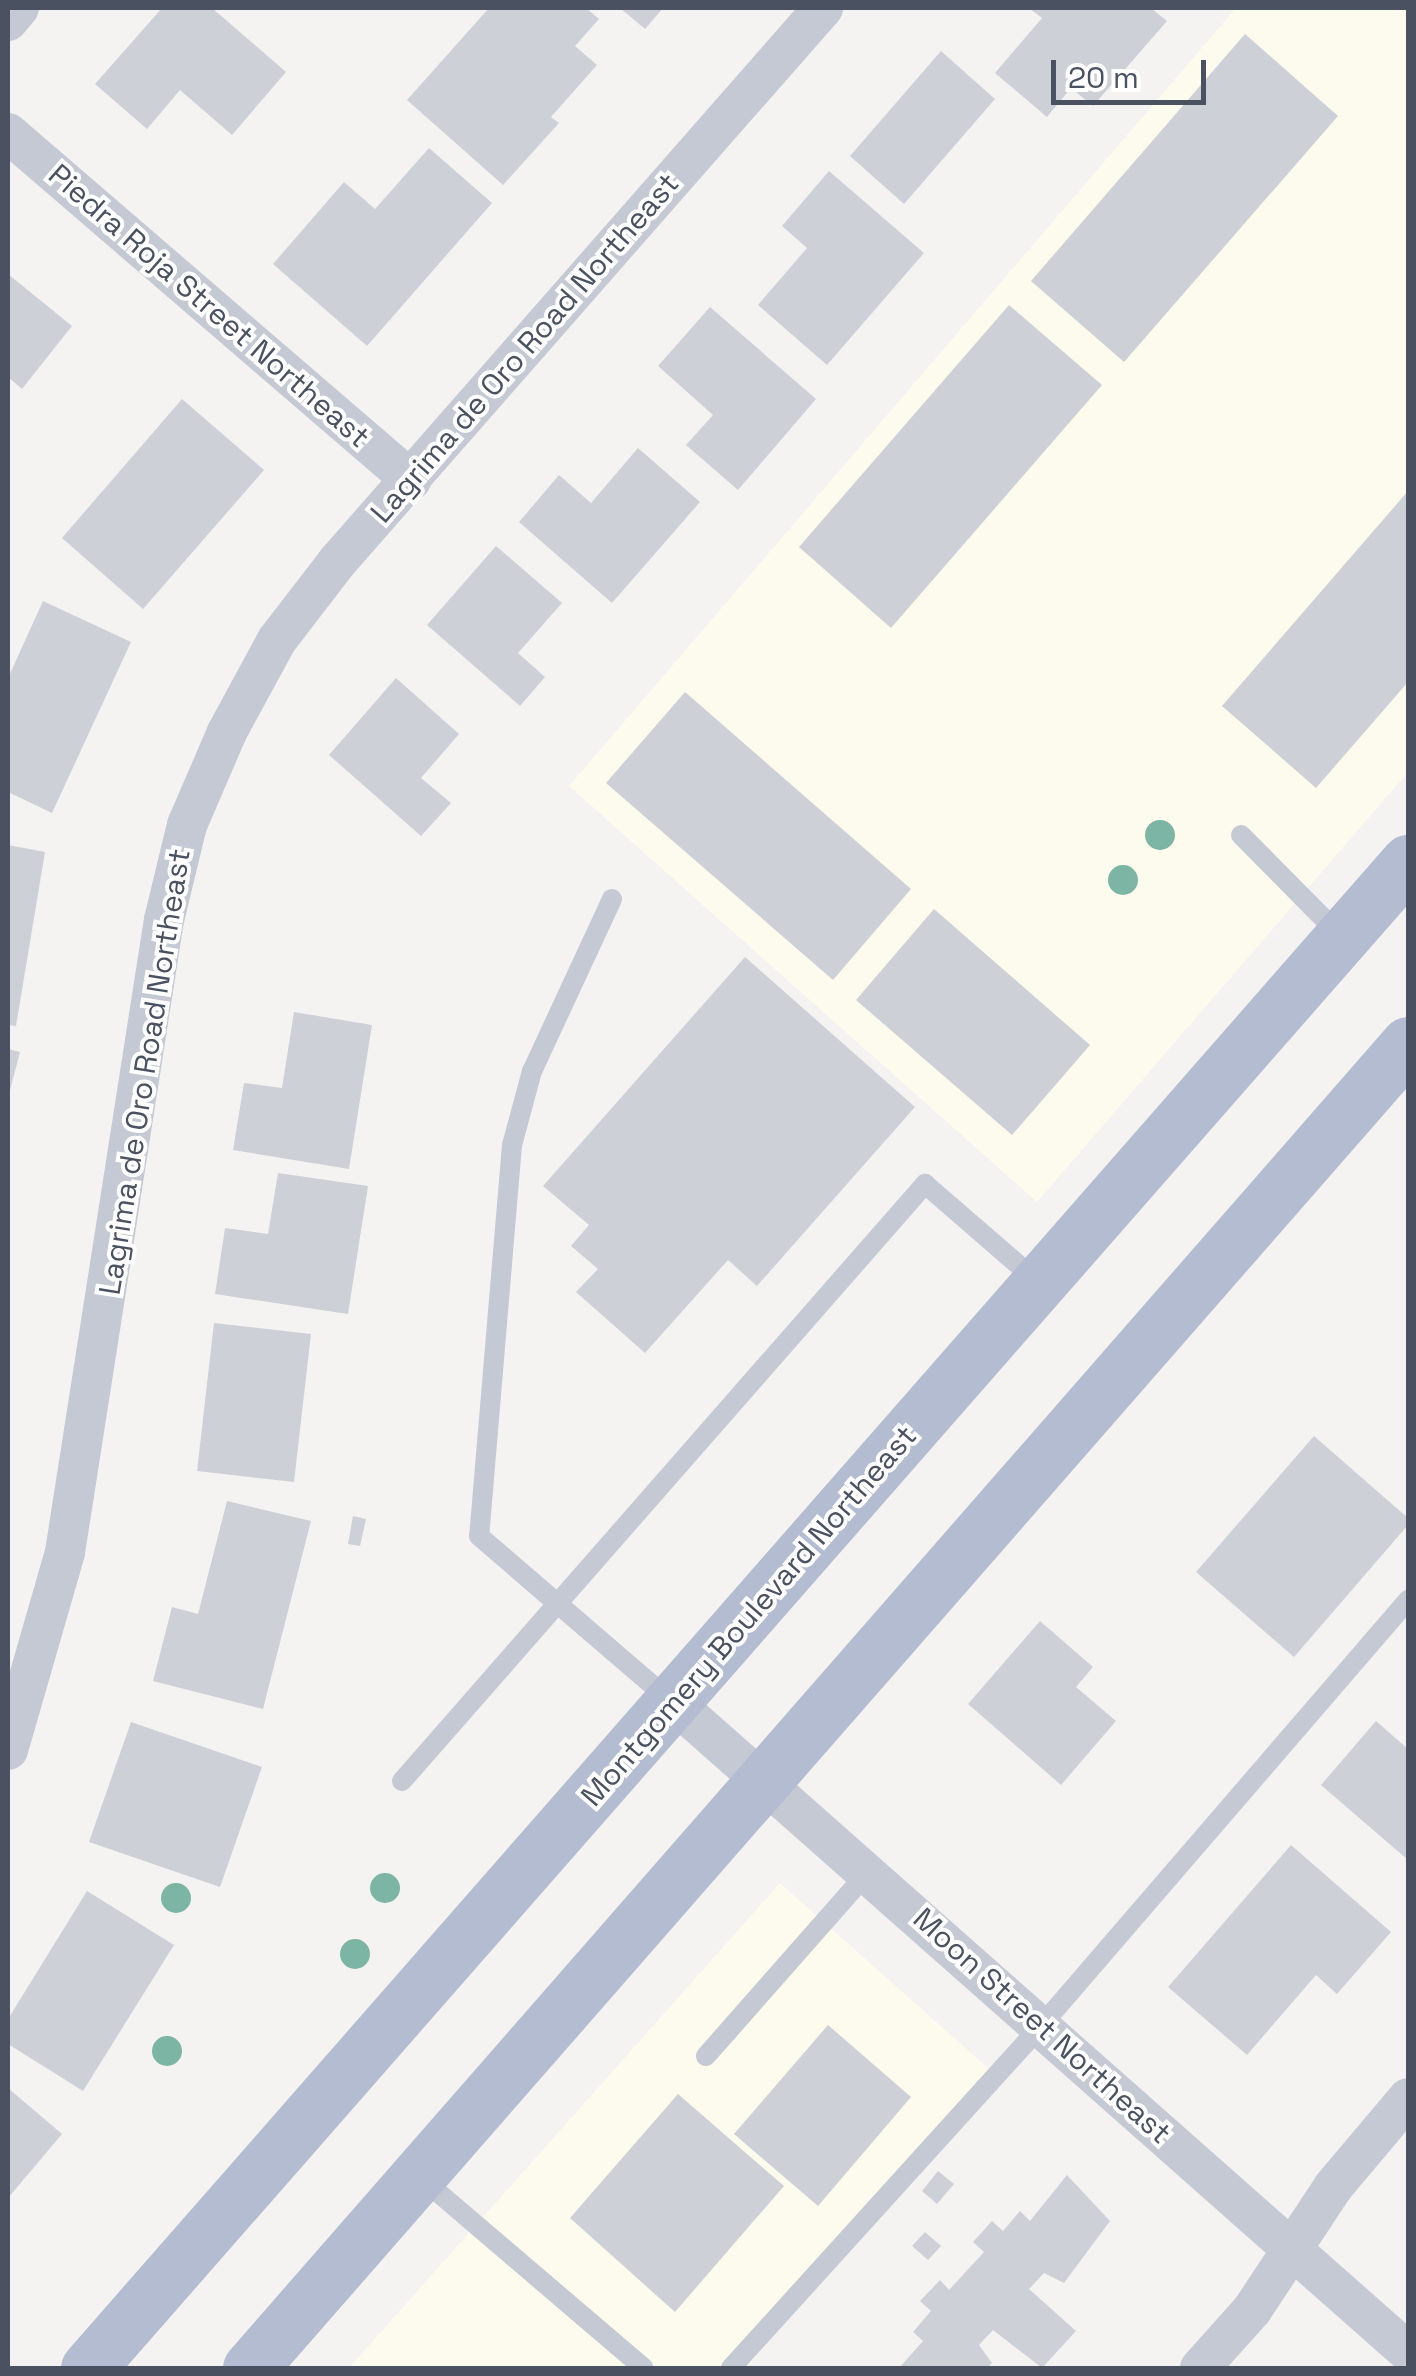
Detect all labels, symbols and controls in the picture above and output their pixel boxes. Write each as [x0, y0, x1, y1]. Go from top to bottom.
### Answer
scale bar [1056, 40, 1211, 102]
text: 20 m [1068, 58, 1139, 97]
street label: Piedra Roja Street Northeast [41, 157, 377, 455]
street label: Lagrima de Oro Road Northeast [363, 166, 687, 530]
street label: Lagrima de Oro Road Northeast [92, 846, 198, 1298]
street label: Montgomery Boulevard Northeast [574, 1418, 924, 1814]
street label: Moon Street Northeast [906, 1901, 1178, 2151]

